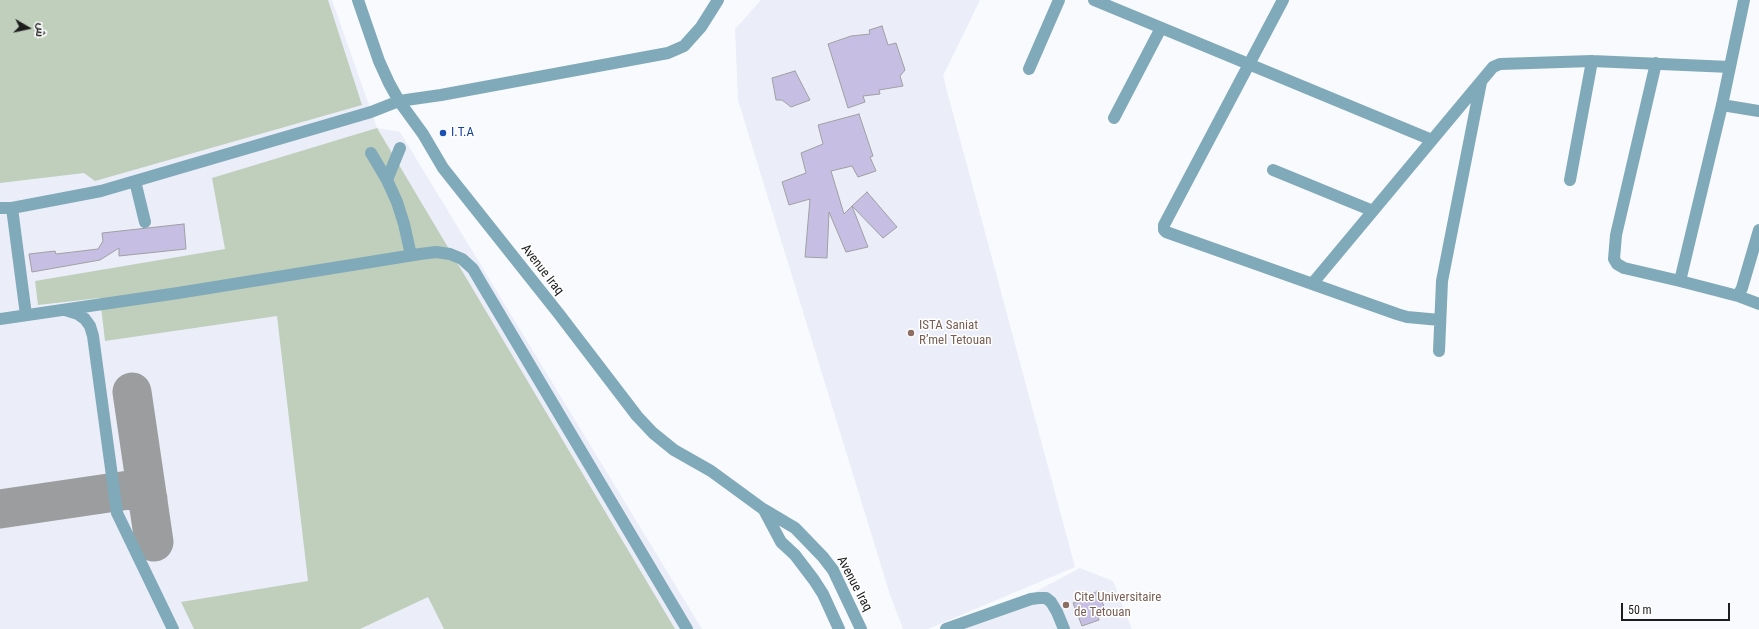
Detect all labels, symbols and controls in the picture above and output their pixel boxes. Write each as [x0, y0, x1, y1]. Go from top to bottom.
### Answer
north arrow [8, 8, 48, 48]
text: ش [33, 22, 48, 38]
place label: I.T.A [451, 125, 474, 141]
marker: I.T.A [438, 128, 448, 138]
street label: Avenue Iraq [517, 242, 567, 298]
place label: ISTA Saniat R’mel Tetouan [919, 318, 991, 349]
marker: ISTA Saniat R’mel Tetouan [906, 328, 916, 338]
street label: Avenue Iraq [833, 554, 875, 614]
place label: Cite Universitaire de Tetouan [1074, 590, 1161, 621]
scale bar [1623, 595, 1732, 621]
marker: Cite Universitaire de Tetouan [1061, 600, 1071, 610]
text: 50 m [1628, 603, 1652, 617]

